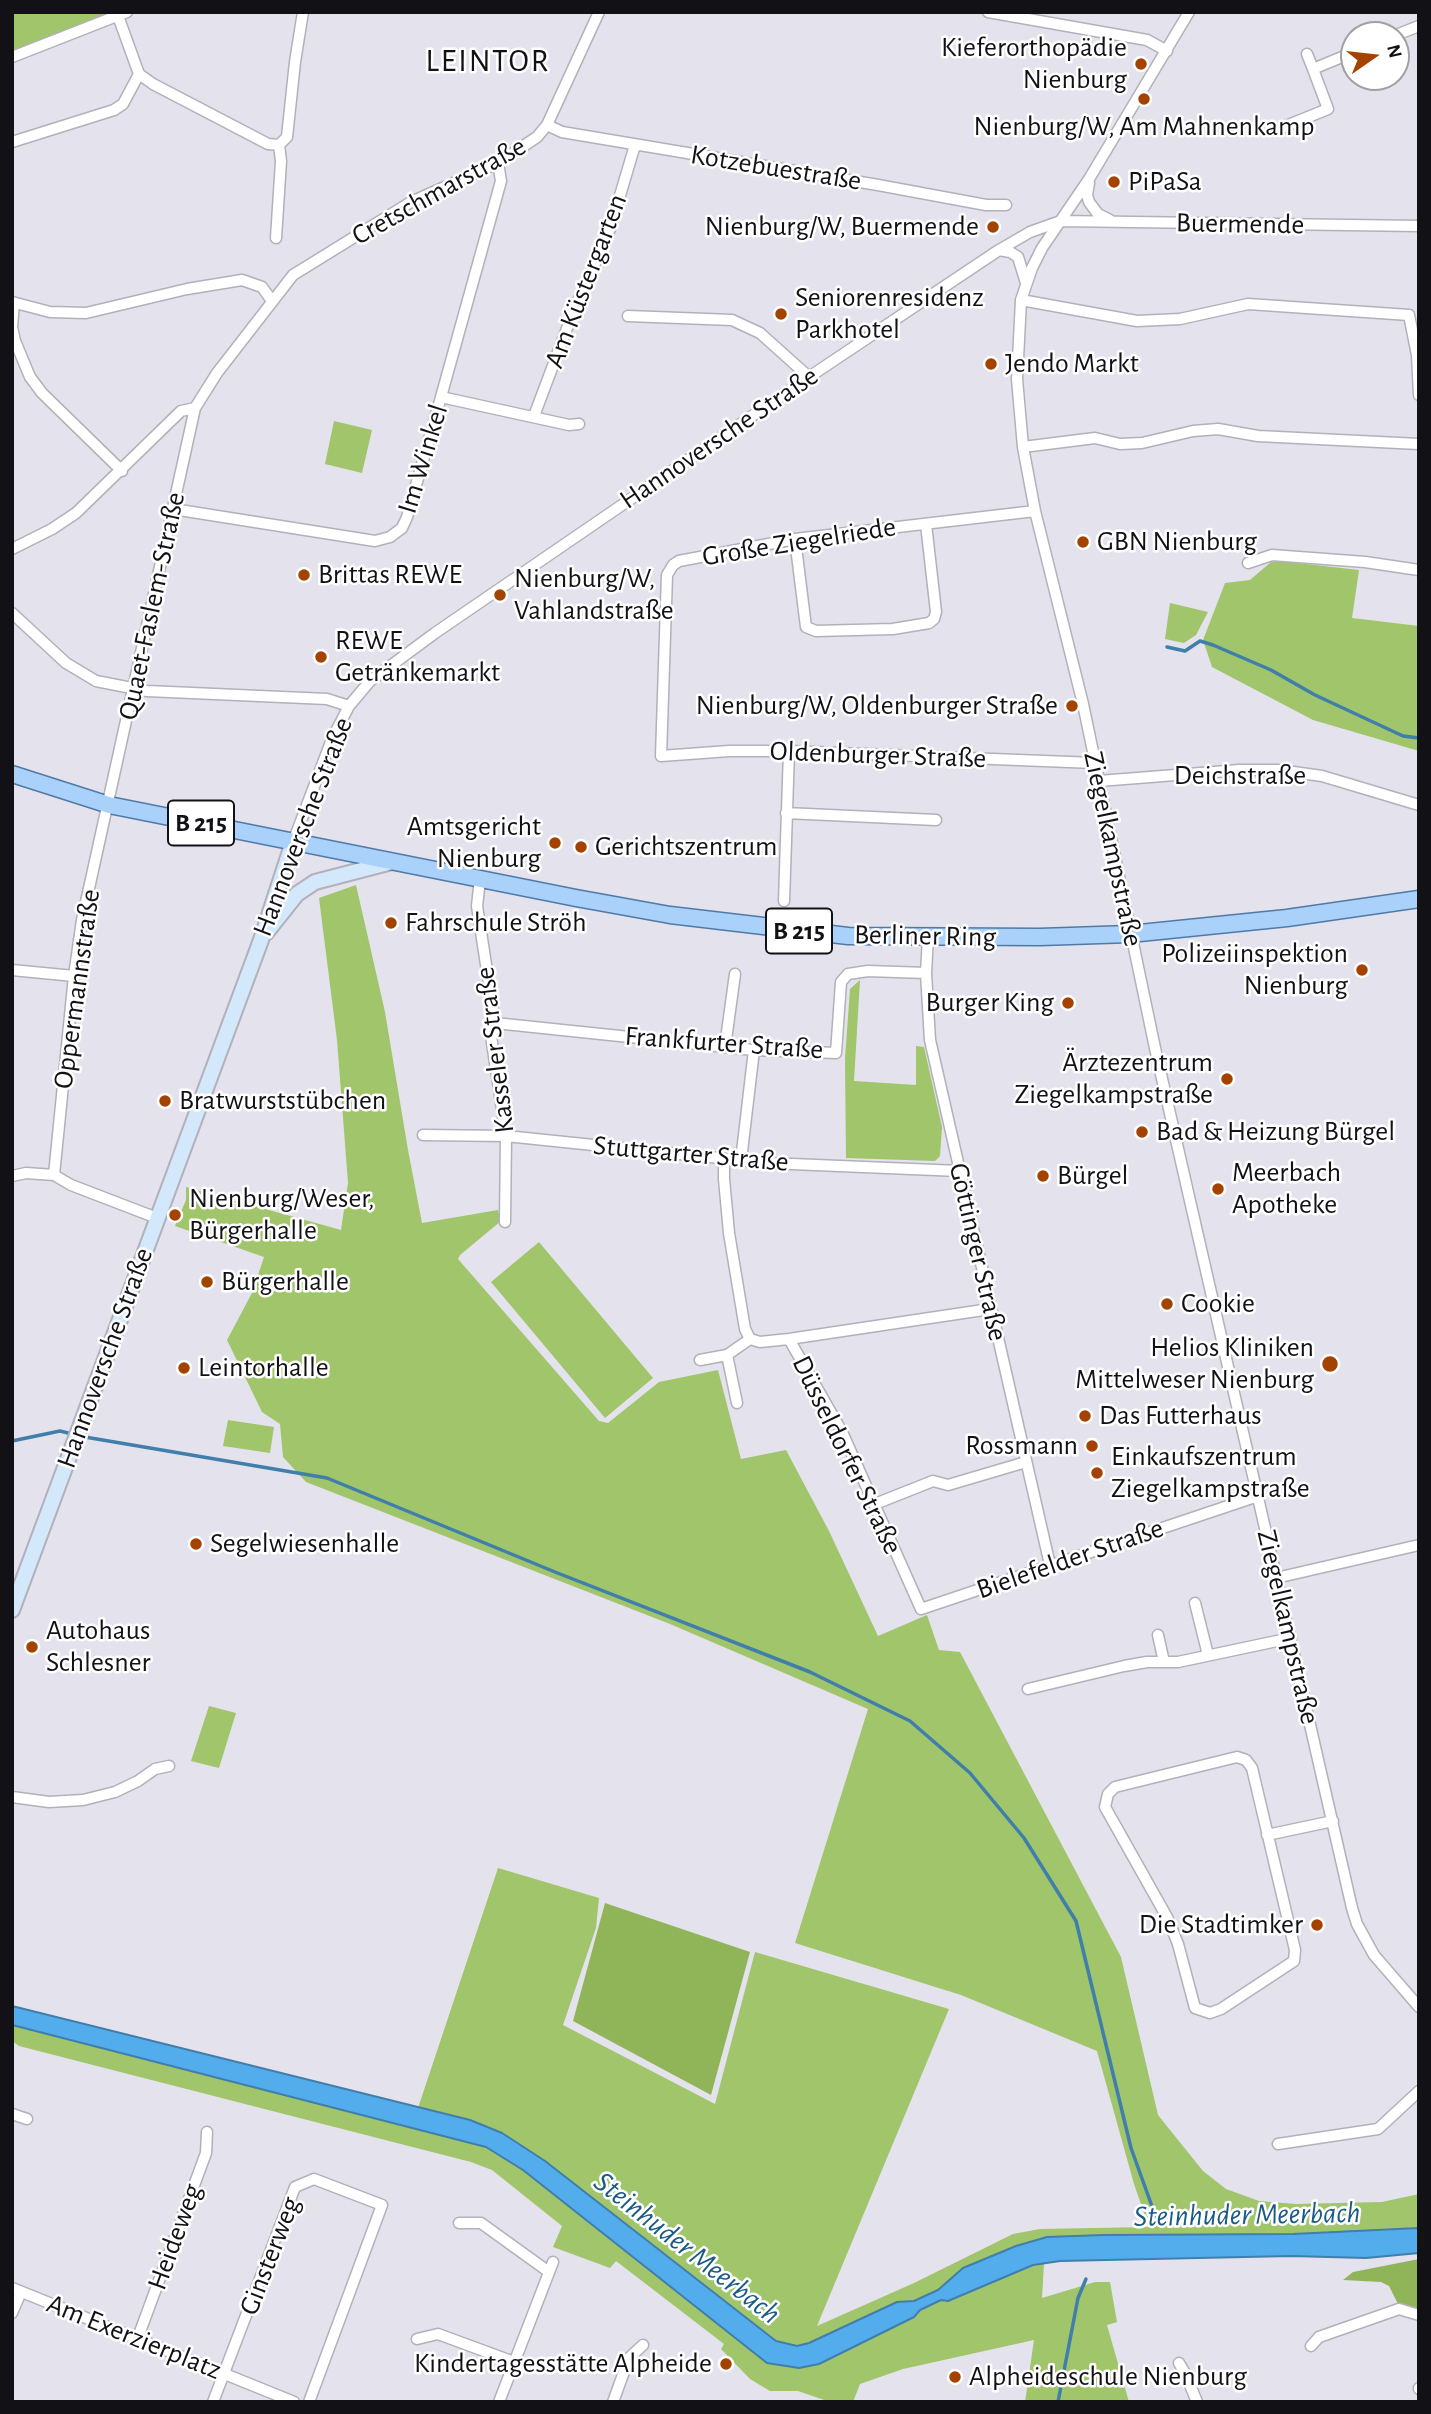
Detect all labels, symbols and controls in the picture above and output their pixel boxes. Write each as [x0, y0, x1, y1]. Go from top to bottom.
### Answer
north arrow [1340, 21, 1410, 91]
place label: Kieferorthopädie Nienburg [941, 31, 1127, 97]
district label: LEINTOR [426, 42, 550, 80]
text: N [1383, 43, 1405, 60]
marker: Kieferorthopädie Nienburg [1133, 56, 1149, 72]
marker: Nienburg/W, Am Mahnenkamp [1136, 91, 1152, 107]
place label: Nienburg/W, Am Mahnenkamp [973, 110, 1315, 144]
street label: Cretschmarstraße [346, 129, 532, 253]
street label: Kotzebuestraße [688, 138, 864, 198]
place label: PiPaSa [1128, 165, 1202, 199]
marker: PiPaSa [1106, 174, 1122, 190]
street label: Am Küstergarten [537, 189, 635, 373]
street label: Buermende [1176, 206, 1304, 242]
place label: Nienburg/W, Buermende [705, 210, 979, 244]
marker: Nienburg/W, Buermende [985, 219, 1001, 235]
place label: Seniorenresidenz Parkhotel [795, 281, 984, 347]
marker: Seniorenresidenz Parkhotel [773, 306, 789, 322]
place label: Jendo Markt [1005, 347, 1139, 381]
marker: Jendo Markt [983, 356, 999, 372]
street label: Hannoversche Straße [613, 359, 825, 517]
street label: Im Winkel [390, 400, 456, 518]
street label: Quaet-Faslem-Straße [111, 489, 193, 723]
street label: Große Ziegelriede [700, 510, 898, 574]
place label: GBN Nienburg [1097, 525, 1257, 559]
marker: GBN Nienburg [1075, 534, 1091, 550]
place label: Brittas REWE [318, 558, 462, 592]
place label: Nienburg/W, Vahlandstraße [514, 562, 674, 628]
marker: Brittas REWE [296, 567, 312, 583]
marker: Nienburg/W, Vahlandstraße [492, 587, 508, 603]
place label: REWE Getränkemarkt [335, 624, 500, 690]
marker: REWE Getränkemarkt [313, 649, 329, 665]
place label: Nienburg/W, Oldenburger Straße [696, 689, 1058, 723]
marker: Nienburg/W, Oldenburger Straße [1064, 698, 1080, 714]
street label: Hannoversche Straße [246, 713, 360, 941]
street label: Oldenburger Straße [769, 734, 987, 776]
street label: Ziegelkampstraße [1076, 748, 1150, 950]
street label: Deichstraße [1174, 759, 1306, 793]
road number: B 215 [168, 800, 234, 846]
place label: Amtsgericht Nienburg [407, 810, 541, 876]
place label: Gerichtszentrum [595, 830, 777, 864]
marker: Amtsgericht Nienburg [547, 835, 563, 851]
marker: Gerichtszentrum [573, 839, 589, 855]
street label: Oppermannstraße [46, 887, 108, 1091]
place label: Fahrschule Ströh [405, 906, 586, 940]
road number: B 215 [766, 908, 832, 954]
marker: Fahrschule Ströh [383, 915, 399, 931]
street label: Berliner Ring [854, 918, 996, 954]
place label: Polizeiinspektion Nienburg [1161, 937, 1348, 1003]
marker: Polizeiinspektion Nienburg [1354, 962, 1370, 978]
street label: Kasseler Straße [468, 965, 522, 1135]
place label: Burger King [926, 986, 1054, 1020]
marker: Burger King [1060, 995, 1076, 1011]
street label: Frankfurter Straße [624, 1019, 824, 1067]
place label: Ärztezentrum Ziegelkampstraße [1014, 1046, 1213, 1112]
marker: Ärztezentrum Ziegelkampstraße [1219, 1071, 1235, 1087]
place label: Bratwurststübchen [179, 1084, 386, 1118]
marker: Bratwurststübchen [157, 1093, 173, 1109]
place label: Bad & Heizung Bürgel [1156, 1115, 1395, 1149]
marker: Bad & Heizung Bürgel [1134, 1124, 1150, 1140]
street label: Stuttgarter Straße [592, 1129, 790, 1179]
place label: Meerbach Apotheke [1232, 1156, 1341, 1222]
place label: Bürgel [1057, 1159, 1129, 1193]
street label: Göttinger Straße [941, 1160, 1015, 1344]
marker: Bürgel [1035, 1168, 1051, 1184]
marker: Meerbach Apotheke [1210, 1181, 1226, 1197]
place label: Nienburg/Weser, Bürgerhalle [189, 1182, 374, 1248]
marker: Nienburg/Weser, Bürgerhalle [167, 1207, 183, 1223]
street label: Hannoversche Straße [50, 1243, 160, 1473]
place label: Bürgerhalle [221, 1265, 349, 1299]
marker: Bürgerhalle [199, 1274, 215, 1290]
place label: Cookie [1181, 1287, 1255, 1321]
marker: Cookie [1159, 1296, 1175, 1312]
place label: Helios Kliniken Mittelweser Nienburg [1075, 1331, 1314, 1397]
street label: Düsseldorfer Straße [784, 1350, 910, 1560]
place label: Leintorhalle [198, 1351, 329, 1385]
marker: Helios Kliniken Mittelweser Nienburg [1320, 1354, 1340, 1374]
marker: Leintorhalle [176, 1360, 192, 1376]
place label: Das Futterhaus [1099, 1399, 1262, 1433]
marker: Das Futterhaus [1077, 1408, 1093, 1424]
place label: Rossmann [965, 1429, 1078, 1463]
marker: Rossmann [1084, 1438, 1100, 1454]
place label: Einkaufszentrum Ziegelkampstraße [1111, 1440, 1310, 1506]
marker: Einkaufszentrum Ziegelkampstraße [1089, 1465, 1105, 1481]
street label: Bielefelder Straße [972, 1511, 1168, 1607]
street label: Ziegelkampstraße [1249, 1526, 1327, 1728]
place label: Segelwiesenhalle [210, 1527, 399, 1561]
marker: Segelwiesenhalle [188, 1536, 204, 1552]
place label: Autohaus Schlesner [46, 1614, 151, 1680]
marker: Autohaus Schlesner [24, 1639, 40, 1655]
place label: Die Stadtimker [1139, 1908, 1303, 1942]
marker: Die Stadtimker [1309, 1917, 1325, 1933]
water label: Steinhuder Meerbach [587, 2164, 787, 2332]
street label: Heideweg [140, 2179, 210, 2295]
street label: Ginsterweg [232, 2192, 308, 2320]
water label: Steinhuder Meerbach [1133, 2195, 1361, 2235]
street label: Am Exerzierplatz [42, 2287, 226, 2387]
place label: Kindertagesstätte Alpheide [414, 2347, 712, 2381]
marker: Kindertagesstätte Alpheide [718, 2356, 734, 2372]
place label: Alpheideschule Nienburg [969, 2360, 1247, 2394]
marker: Alpheideschule Nienburg [947, 2369, 963, 2385]

